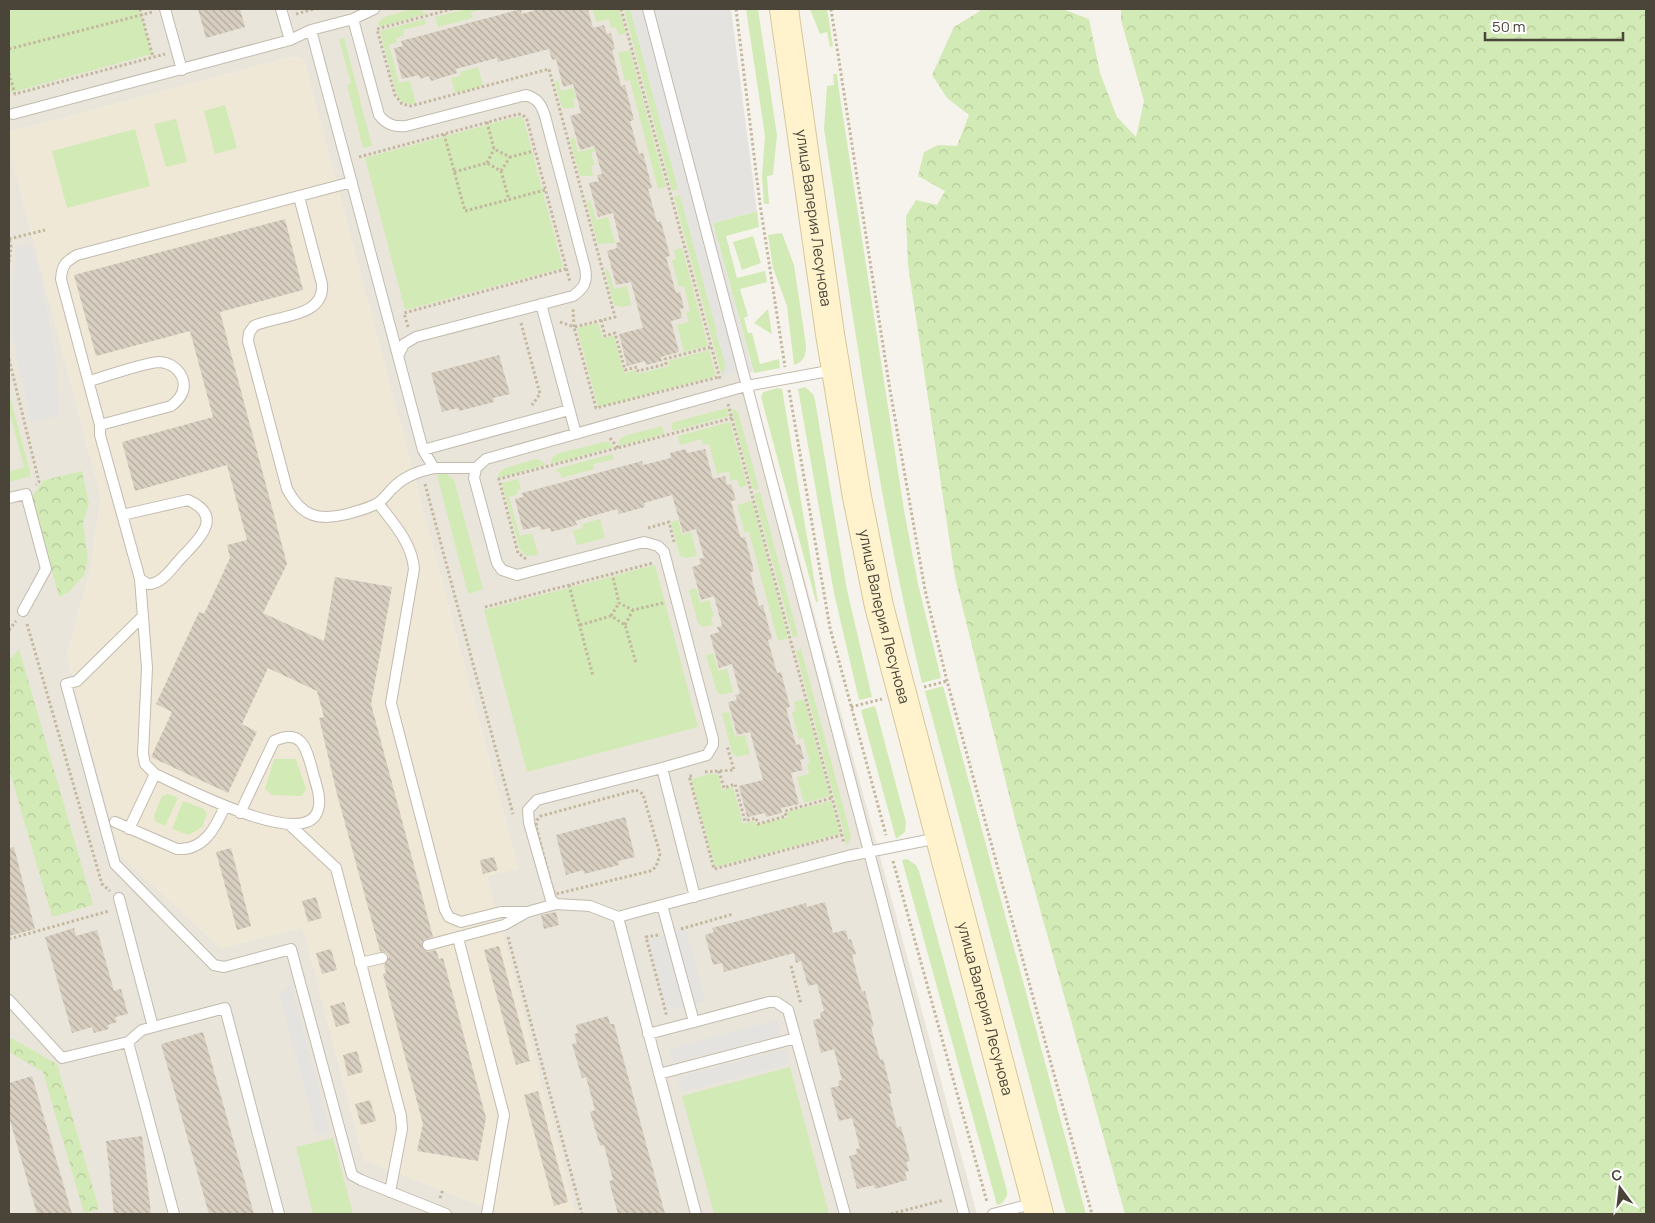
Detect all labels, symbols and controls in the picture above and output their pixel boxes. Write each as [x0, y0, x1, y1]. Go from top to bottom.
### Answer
scale bar [1485, 10, 1622, 42]
text: 50 m [1492, 16, 1526, 37]
street label: улица Валерия Лесунова [791, 128, 837, 308]
street label: улица Валерия Лесунова [854, 527, 915, 706]
street label: улица Валерия Лесунова [953, 920, 1018, 1097]
north arrow [1595, 1163, 1645, 1213]
text: С [1609, 1164, 1624, 1185]

